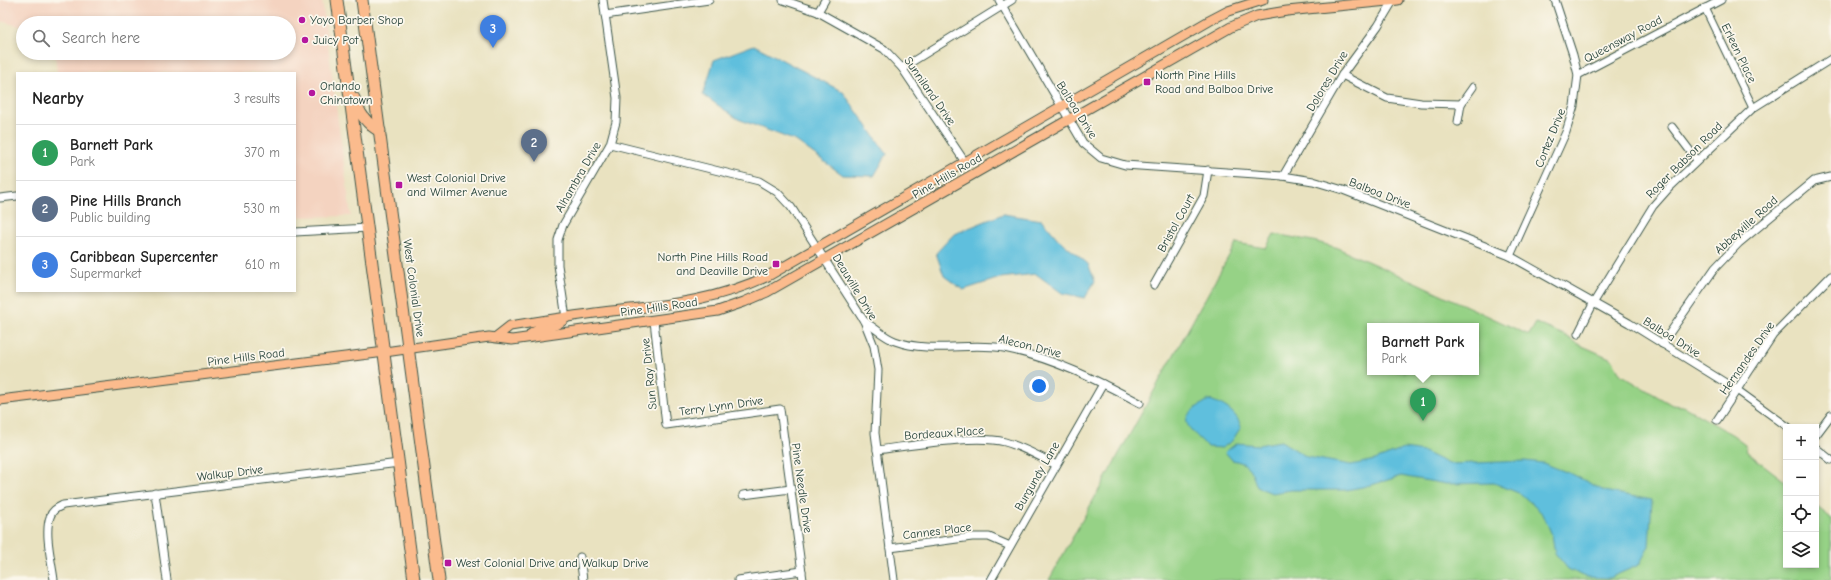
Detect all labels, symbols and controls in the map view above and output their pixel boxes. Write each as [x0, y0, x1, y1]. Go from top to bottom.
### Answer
street label: Queensway Road [1581, 12, 1665, 66]
place label: Yoyo Barber Shop [310, 13, 404, 27]
marker: Yoyo Barber Shop [297, 15, 307, 25]
pin: 3 [480, 15, 506, 48]
search box [16, 16, 296, 60]
street label: Erleen Place [1719, 21, 1759, 85]
icon: search [30, 27, 52, 49]
text: Search here [62, 29, 140, 47]
place label: Juicy Pot [313, 33, 359, 47]
marker: Juicy Pot [300, 35, 310, 45]
street label: Dolores Drive [1303, 48, 1351, 114]
street label: Sunniland Drive [901, 54, 959, 128]
place label: North Pine Hills Road and Balboa Drive [1155, 68, 1273, 96]
marker: North Pine Hills Road and Balboa Drive [1142, 77, 1152, 87]
place label: Orlando Chinatown [320, 79, 373, 107]
street label: Balboa Drive [1054, 79, 1100, 141]
marker: Orlando Chinatown [307, 88, 317, 98]
text: Nearby [32, 89, 83, 108]
text: 3 results [234, 91, 280, 106]
street label: Cortez Drive [1532, 106, 1568, 170]
street label: Roger Babson Road [1643, 119, 1725, 201]
pin: 2 [521, 129, 547, 162]
text: Barnett Park [70, 136, 153, 154]
street label: Alhambra Drive [552, 139, 604, 215]
text: 1 [42, 145, 48, 160]
text: 370 m [244, 145, 280, 160]
street label: Pine Hills Road [910, 151, 984, 201]
text: Park [70, 154, 95, 169]
place label: West Colonial Drive and Wilmer Avenue [407, 171, 507, 199]
street label: Balboa Drive [1347, 175, 1413, 211]
marker: West Colonial Drive and Wilmer Avenue [394, 180, 404, 190]
street label: Bristol Court [1154, 191, 1198, 254]
text: Pine Hills Branch [70, 192, 181, 210]
street label: Abbeyville Road [1712, 193, 1780, 257]
text: 2 [42, 201, 48, 216]
text: 530 m [243, 201, 280, 216]
text: Public building [70, 210, 151, 225]
street label: West Colonial Drive [400, 238, 428, 338]
text: Caribbean Supercenter [70, 248, 218, 266]
place label: North Pine Hills Road and Deaville Drive [657, 250, 768, 278]
street label: Deauville Drive [830, 251, 880, 323]
text: 3 [42, 257, 48, 272]
text: 610 m [245, 257, 280, 272]
marker: North Pine Hills Road and Deaville Drive [771, 259, 781, 269]
text: Supermarket [70, 266, 141, 281]
street label: Pine Hills Road [620, 295, 698, 319]
street label: Balboa Drive [1641, 314, 1703, 360]
street label: Hernandes Drive [1717, 319, 1777, 397]
popup [1367, 323, 1479, 375]
street label: Alecon Drive [997, 331, 1063, 361]
text: Barnett Park [1382, 333, 1464, 351]
street label: Sun Ray Drive [638, 338, 660, 410]
street label: Pine Hills Road [207, 345, 285, 369]
text: Park [1382, 351, 1407, 366]
your location [1029, 376, 1049, 396]
pin: 1 [1410, 388, 1436, 421]
street label: Terry Lynn Drive [678, 393, 764, 419]
street label: Bordeaux Place [904, 423, 984, 443]
map controls [1783, 424, 1819, 568]
button: + [1783, 424, 1819, 460]
street label: Burgundy Lane [1012, 439, 1062, 513]
street label: Pine Needle Drive [789, 442, 815, 534]
button: − [1783, 460, 1819, 496]
street label: Walkup Drive [196, 462, 264, 484]
button: locate [1783, 496, 1819, 532]
street label: Cannes Place [902, 520, 972, 542]
button: layers [1783, 532, 1819, 568]
place label: West Colonial Drive and Walkup Drive [456, 556, 649, 570]
marker: West Colonial Drive and Walkup Drive [443, 558, 453, 568]

